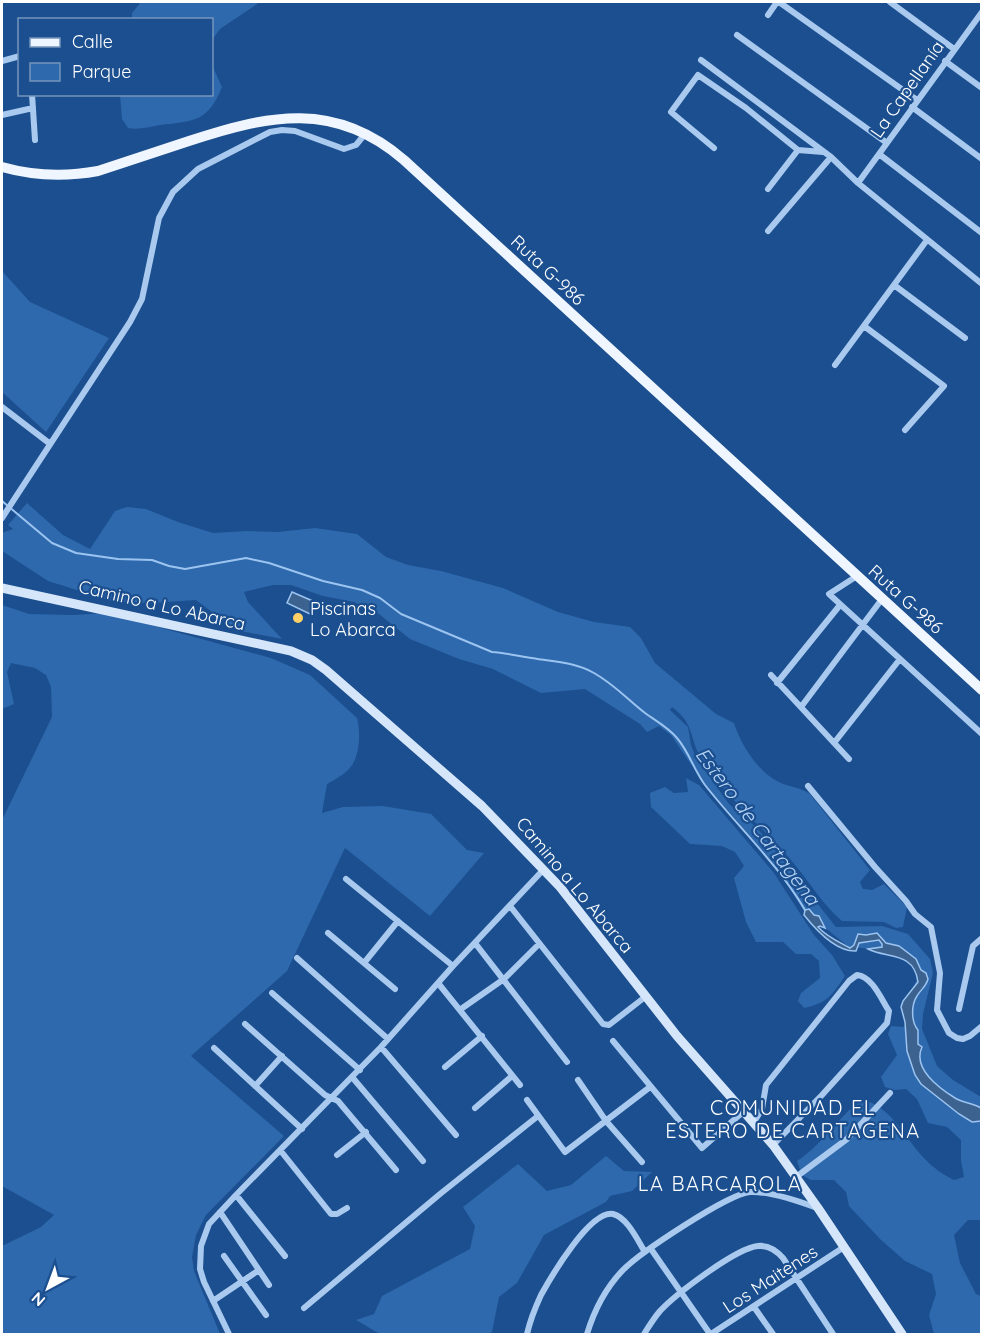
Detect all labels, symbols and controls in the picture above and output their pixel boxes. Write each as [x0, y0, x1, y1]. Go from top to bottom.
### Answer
legend [18, 18, 213, 96]
text: Calle [72, 30, 113, 53]
street label: La Capellanía [865, 36, 949, 142]
text: Parque [72, 60, 131, 83]
street label: Ruta G-986 [506, 230, 590, 310]
street label: Ruta G-986 [864, 559, 948, 639]
street label: Camino a Lo Abarca [76, 575, 248, 635]
place label: Piscinas Lo Abarca [310, 597, 396, 641]
marker: Piscinas Lo Abarca [291, 611, 305, 625]
water label: Estero de Cartagena [690, 742, 827, 911]
street label: Camino a Lo Abarca [511, 812, 639, 958]
district label: COMUNIDAD EL ESTERO DE CARTAGENA [665, 1095, 921, 1143]
district label: LA BARCAROLA [638, 1171, 802, 1196]
street label: Los Maitenes [718, 1240, 822, 1318]
north arrow [18, 1258, 78, 1318]
text: N [27, 1288, 49, 1311]

